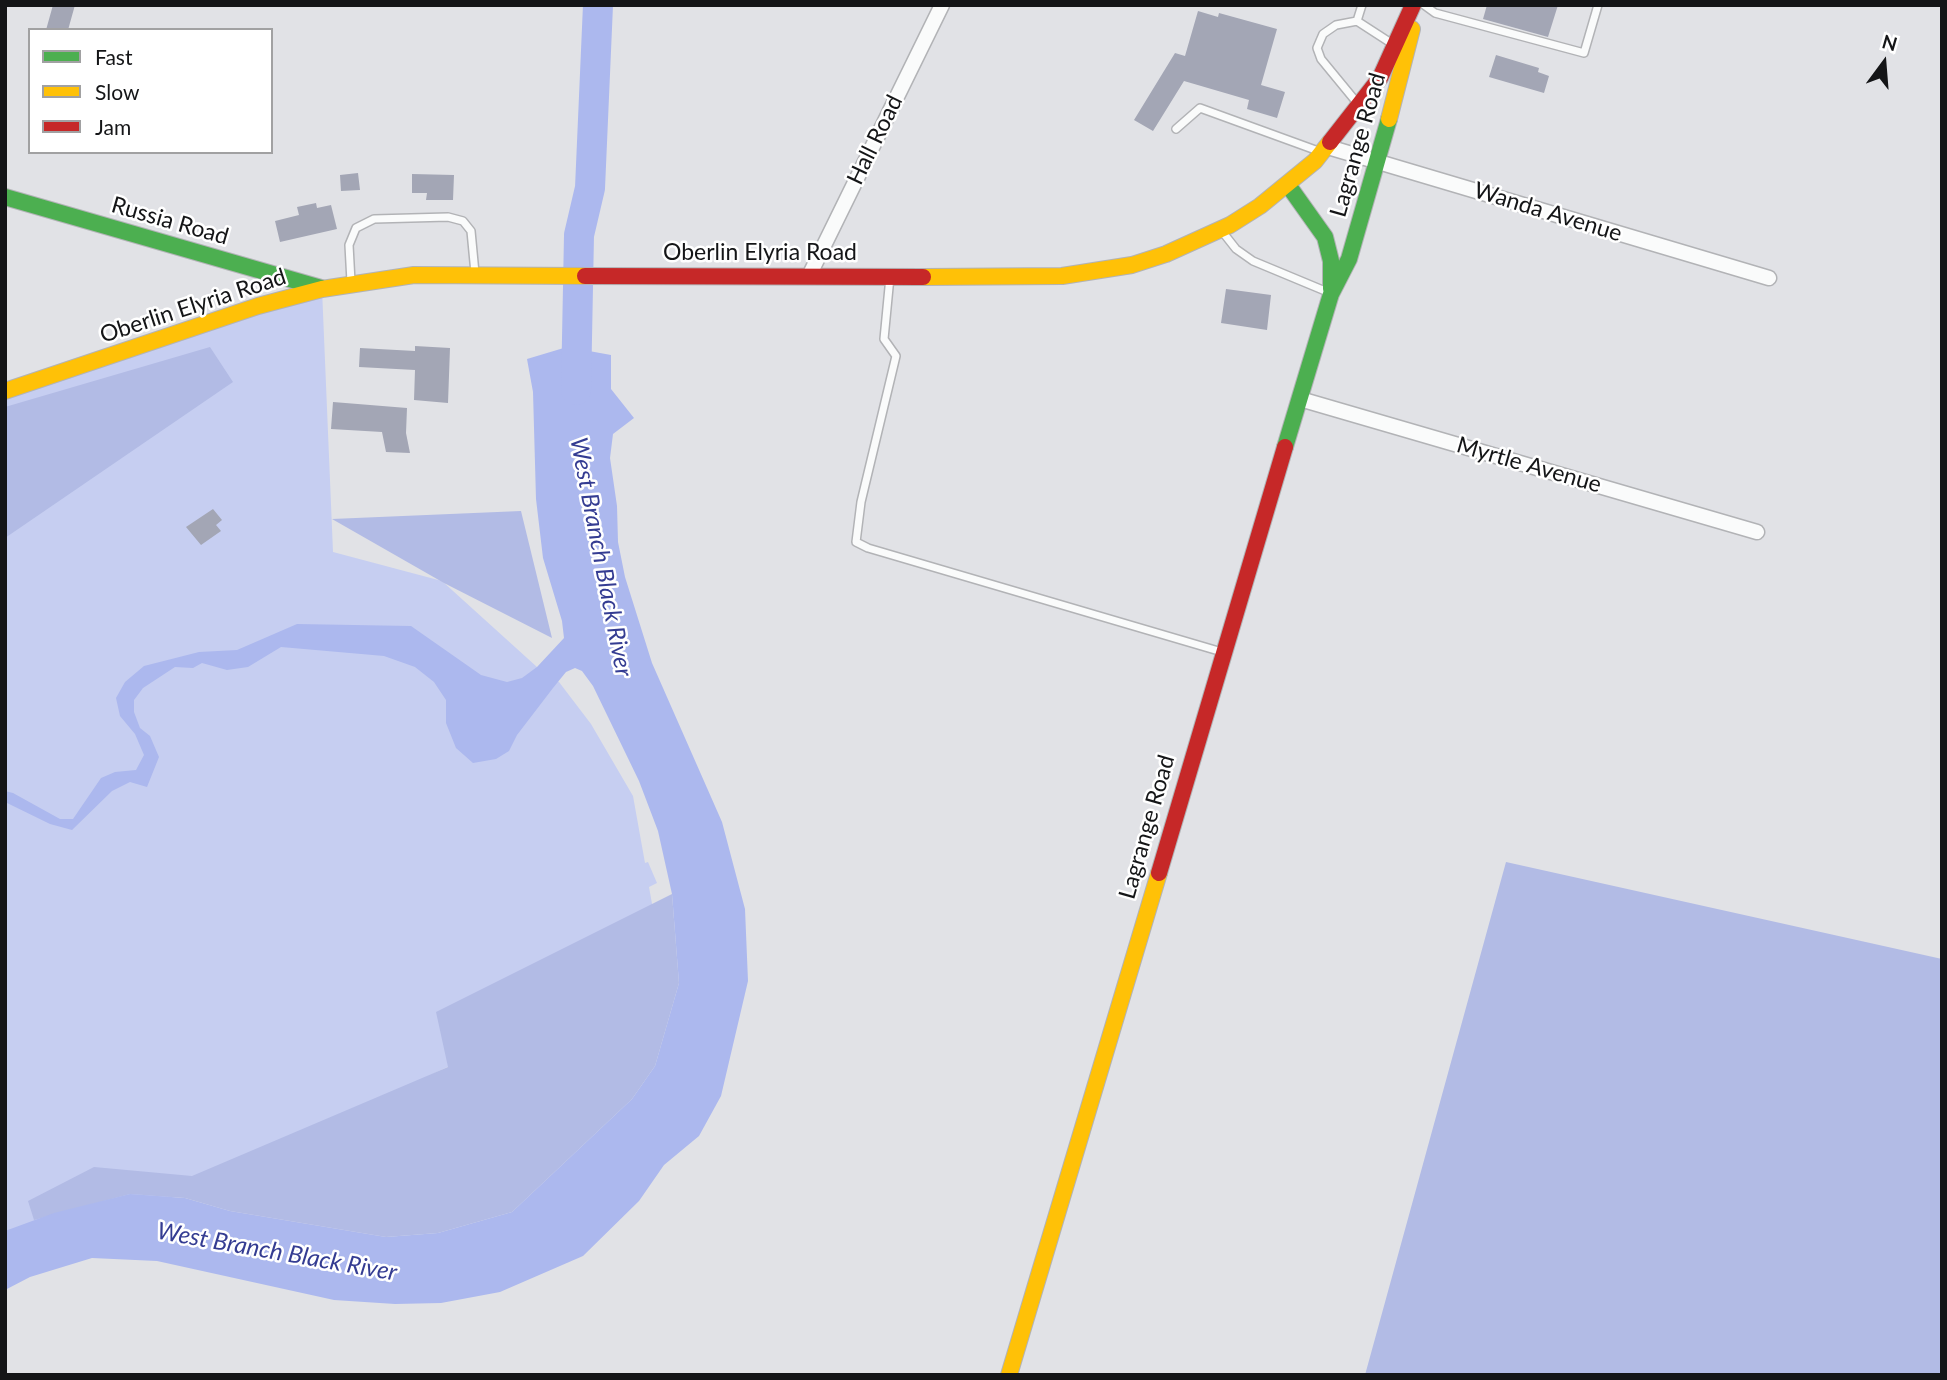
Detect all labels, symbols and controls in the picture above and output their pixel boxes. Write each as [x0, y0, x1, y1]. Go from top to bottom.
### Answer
legend [28, 28, 273, 154]
north arrow [1849, 28, 1919, 98]
text: N [1880, 29, 1900, 55]
text: Fast [95, 44, 132, 69]
street label: Lagrange Road [1324, 70, 1392, 220]
text: Slow [95, 79, 139, 104]
street label: Hall Road [841, 91, 909, 189]
text: Jam [95, 114, 131, 139]
street label: Wanda Avenue [1471, 176, 1625, 248]
street label: Russia Road [108, 191, 232, 251]
street label: Oberlin Elyria Road [663, 239, 857, 267]
street label: Oberlin Elyria Road [97, 263, 289, 349]
street label: Myrtle Avenue [1454, 431, 1604, 499]
water label: West Branch Black River [564, 435, 638, 679]
street label: Lagrange Road [1113, 752, 1181, 902]
water label: West Branch Black River [155, 1217, 399, 1287]

